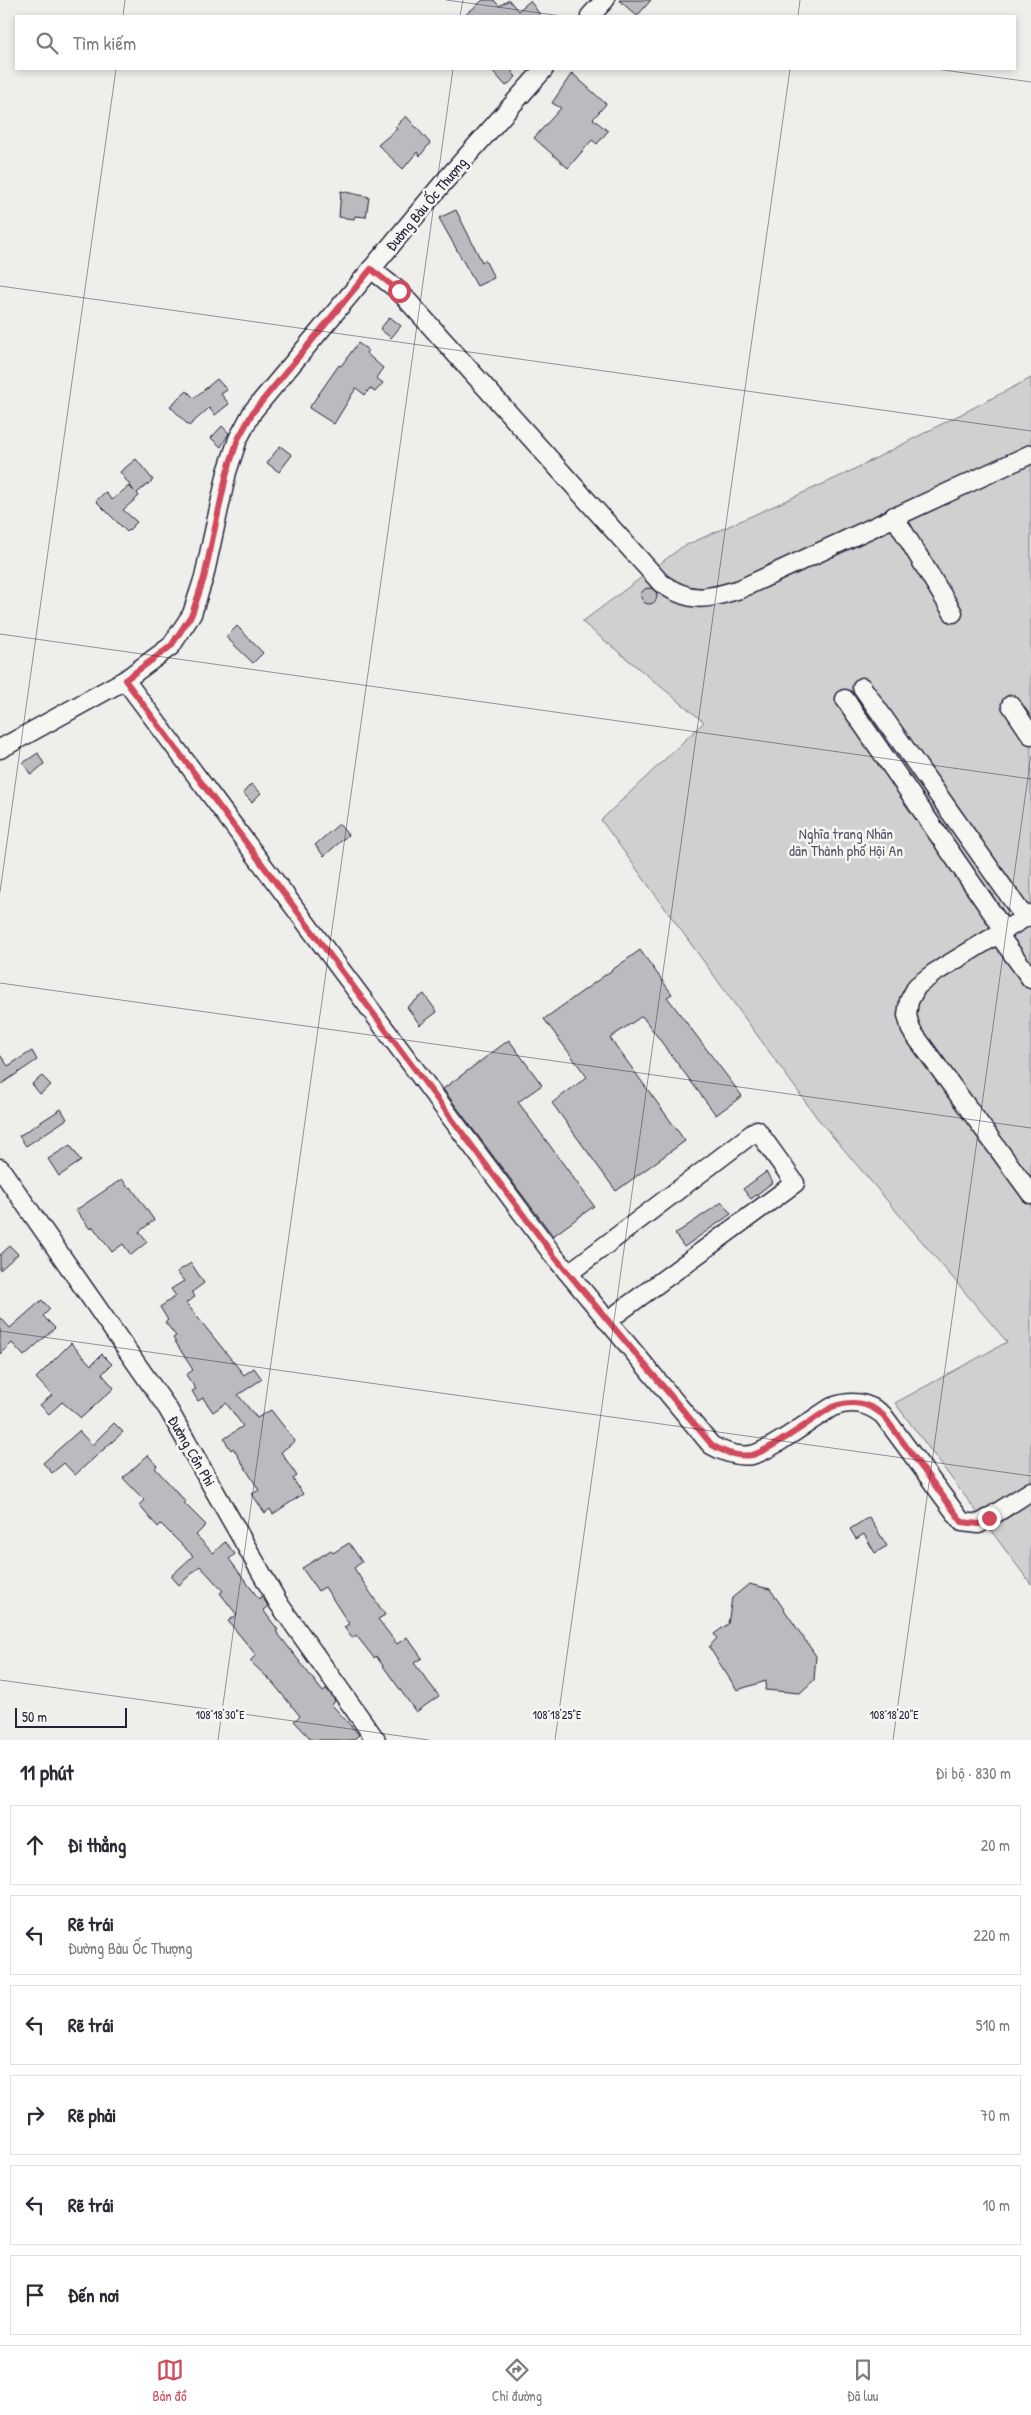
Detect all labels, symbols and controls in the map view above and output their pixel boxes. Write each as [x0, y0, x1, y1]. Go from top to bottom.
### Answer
search box [15, 15, 1016, 70]
icon: search [33, 29, 61, 57]
text: Tìm kiếm [73, 30, 136, 56]
street label: Đường Bàu Ốc Thượng [380, 152, 472, 255]
route start [388, 280, 411, 303]
park label: Nghĩa trang Nhân dân Thành phố Hội An [789, 823, 903, 861]
street label: Đường Cồn Phi [163, 1412, 221, 1490]
route end [978, 1507, 1001, 1530]
scale bar [15, 1705, 128, 1728]
text: 108°18'30"E [196, 1706, 245, 1723]
text: 108°18'25"E [533, 1706, 582, 1723]
text: 108°18'20"E [869, 1706, 919, 1723]
text: 50 m [22, 1707, 47, 1726]
text: 11 phút [20, 1758, 74, 1787]
text: Đi bộ · 830 m [936, 1762, 1011, 1784]
icon: ahead [21, 1831, 49, 1859]
text: Đi thẳng [68, 1832, 126, 1858]
text: 20 m [981, 1834, 1010, 1856]
text: Rẽ trái [68, 1911, 114, 1937]
icon: left [21, 1921, 49, 1949]
text: 220 m [973, 1924, 1010, 1946]
text: Đường Bàu Ốc Thượng [68, 1937, 192, 1959]
icon: left [21, 2011, 49, 2039]
text: Rẽ trái [68, 2012, 114, 2038]
text: 510 m [976, 2014, 1010, 2036]
icon: right [21, 2101, 49, 2129]
text: Rẽ phải [68, 2102, 116, 2128]
text: 70 m [980, 2104, 1010, 2126]
icon: left [21, 2191, 49, 2219]
text: Rẽ trái [68, 2192, 114, 2218]
text: 10 m [982, 2194, 1010, 2216]
icon: arrive [21, 2281, 49, 2309]
text: Đến nơi [68, 2282, 119, 2308]
tab: Bản đồ [153, 2356, 187, 2405]
tab: Chỉ đường [492, 2356, 542, 2405]
tab: Đã lưu [847, 2356, 878, 2405]

